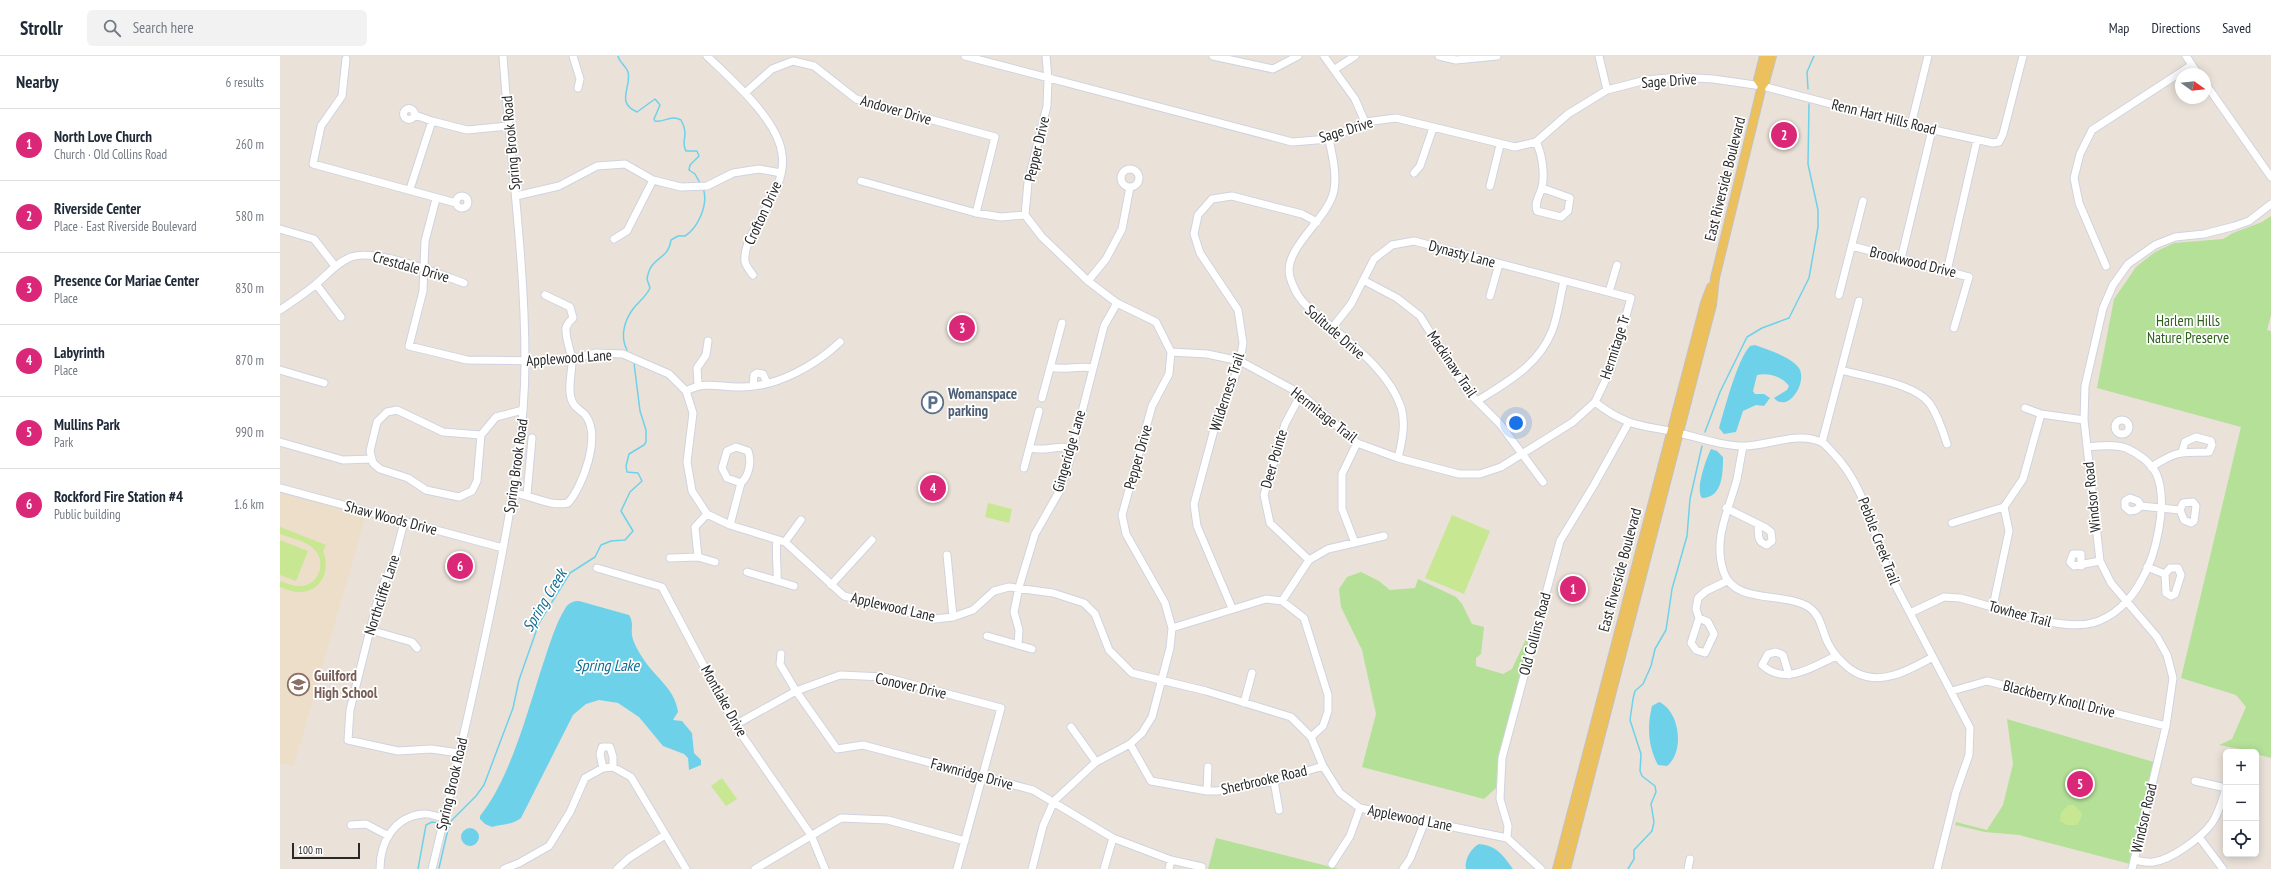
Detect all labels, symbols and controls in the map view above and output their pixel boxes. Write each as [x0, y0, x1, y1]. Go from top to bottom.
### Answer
search box [87, 10, 367, 46]
text: Strollr [20, 16, 63, 40]
icon: search [101, 17, 123, 39]
text: Search here [133, 18, 194, 37]
text: Map [2109, 19, 2129, 37]
text: Directions [2151, 19, 2200, 37]
text: Saved [2222, 19, 2251, 37]
north arrow [2175, 68, 2211, 104]
street label: Sage Drive [1641, 69, 1697, 92]
text: Nearby [16, 71, 59, 93]
text: 6 results [225, 74, 264, 91]
street label: Andover Drive [858, 90, 934, 129]
street label: Renn Hart Hills Road [1830, 94, 1938, 139]
street label: Spring Brook Road [497, 95, 524, 191]
street label: Sage Drive [1317, 112, 1375, 147]
street label: Pepper Drive [1020, 114, 1053, 183]
street label: East Riverside Boulevard [1700, 115, 1749, 243]
pin: 2 [1771, 120, 1797, 150]
text: North Love Church [54, 127, 152, 146]
text: 1 [26, 136, 32, 153]
text: 260 m [235, 136, 264, 153]
text: Church · Old Collins Road [54, 146, 167, 163]
street label: Crofton Drive [740, 178, 786, 248]
text: Riverside Center [54, 199, 141, 218]
text: 2 [26, 208, 32, 225]
text: 580 m [235, 208, 264, 225]
text: Place · East Riverside Boulevard [54, 218, 197, 235]
street label: Dynasty Lane [1427, 236, 1498, 272]
street label: Brookwood Drive [1868, 242, 1958, 281]
street label: Crestdale Drive [371, 247, 452, 287]
text: Presence Cor Mariae Center [54, 271, 199, 290]
text: 3 [26, 280, 32, 297]
text: 830 m [235, 280, 264, 297]
text: Place [54, 290, 78, 307]
street label: Solitude Drive [1301, 300, 1369, 363]
street label: Hermitage Tr [1595, 311, 1634, 381]
park label: Harlem Hills Nature Preserve [2147, 311, 2229, 347]
pin: 3 [949, 313, 975, 343]
street label: Mackinaw Trail [1423, 327, 1482, 401]
text: Labyrinth [54, 343, 105, 362]
street label: Applewood Lane [525, 345, 612, 370]
street label: Wilderness Trail [1205, 350, 1248, 434]
text: 4 [26, 352, 32, 369]
text: 870 m [235, 352, 264, 369]
text: Place [54, 362, 78, 379]
street label: Hermitage Trail [1287, 383, 1362, 447]
place label: Womanspace parking [947, 384, 1017, 420]
parking icon: Womanspace parking [919, 390, 945, 416]
street label: Gingeridge Lane [1048, 408, 1089, 494]
your location [1506, 413, 1526, 433]
text: Mullins Park [54, 415, 120, 434]
street label: Spring Brook Road [499, 418, 532, 514]
street label: Pepper Drive [1119, 422, 1156, 491]
text: 5 [26, 424, 32, 441]
text: 990 m [235, 424, 264, 441]
street label: Deer Pointe [1256, 427, 1291, 490]
text: Park [54, 434, 73, 451]
street label: Windsor Road [2078, 461, 2105, 533]
pin: 4 [920, 473, 946, 503]
text: Rockford Fire Station #4 [54, 487, 183, 506]
street label: Pebble Creek Trail [1854, 494, 1905, 588]
text: 6 [26, 496, 32, 513]
text: 1.6 km [234, 496, 264, 513]
street label: Shaw Woods Drive [343, 496, 439, 539]
text: Public building [54, 506, 121, 523]
street label: East Riverside Boulevard [1594, 506, 1645, 634]
pin: 6 [447, 551, 473, 581]
street label: Northcliffe Lane [360, 552, 403, 638]
water label: Spring Creek [517, 563, 571, 635]
pin: 1 [1560, 574, 1586, 604]
street label: Applewood Lane [849, 588, 937, 625]
street label: Old Collins Road [1514, 590, 1555, 677]
street label: Towhee Trail [1987, 596, 2054, 631]
water label: Spring Lake [575, 655, 641, 675]
street label: Montlake Drive [697, 662, 752, 740]
place label: Guilford High School [314, 666, 378, 702]
street label: Conover Drive [874, 668, 949, 703]
school or university icon: Guilford High School [286, 672, 312, 698]
street label: Blackberry Knoll Drive [2001, 675, 2117, 722]
street label: Spring Brook Road [432, 736, 471, 832]
map controls [2223, 749, 2259, 857]
button: + [2223, 749, 2259, 785]
street label: Fawnridge Drive [929, 753, 1015, 794]
street label: Sherbrooke Road [1219, 760, 1309, 799]
pin: 5 [2067, 769, 2093, 799]
street label: Windsor Road [2126, 781, 2161, 855]
button: − [2223, 785, 2259, 821]
street label: Applewood Lane [1366, 800, 1454, 835]
button: locate [2223, 821, 2259, 857]
scale bar [292, 841, 360, 860]
text: 100 m [298, 843, 322, 857]

